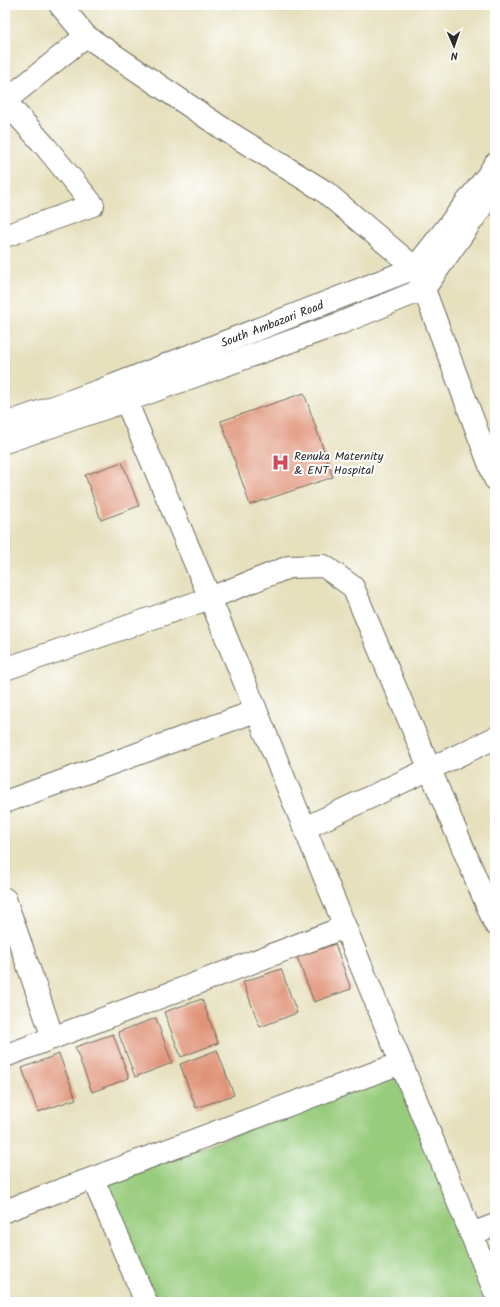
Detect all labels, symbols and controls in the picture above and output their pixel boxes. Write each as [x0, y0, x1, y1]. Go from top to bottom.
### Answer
north arrow [434, 26, 474, 66]
text: N [450, 46, 458, 64]
street label: South Ambazari Road [218, 296, 327, 353]
place label: Renuka Maternity & ENT Hospital [294, 447, 384, 480]
hospital icon: Renuka Maternity & ENT Hospital [271, 453, 291, 473]

